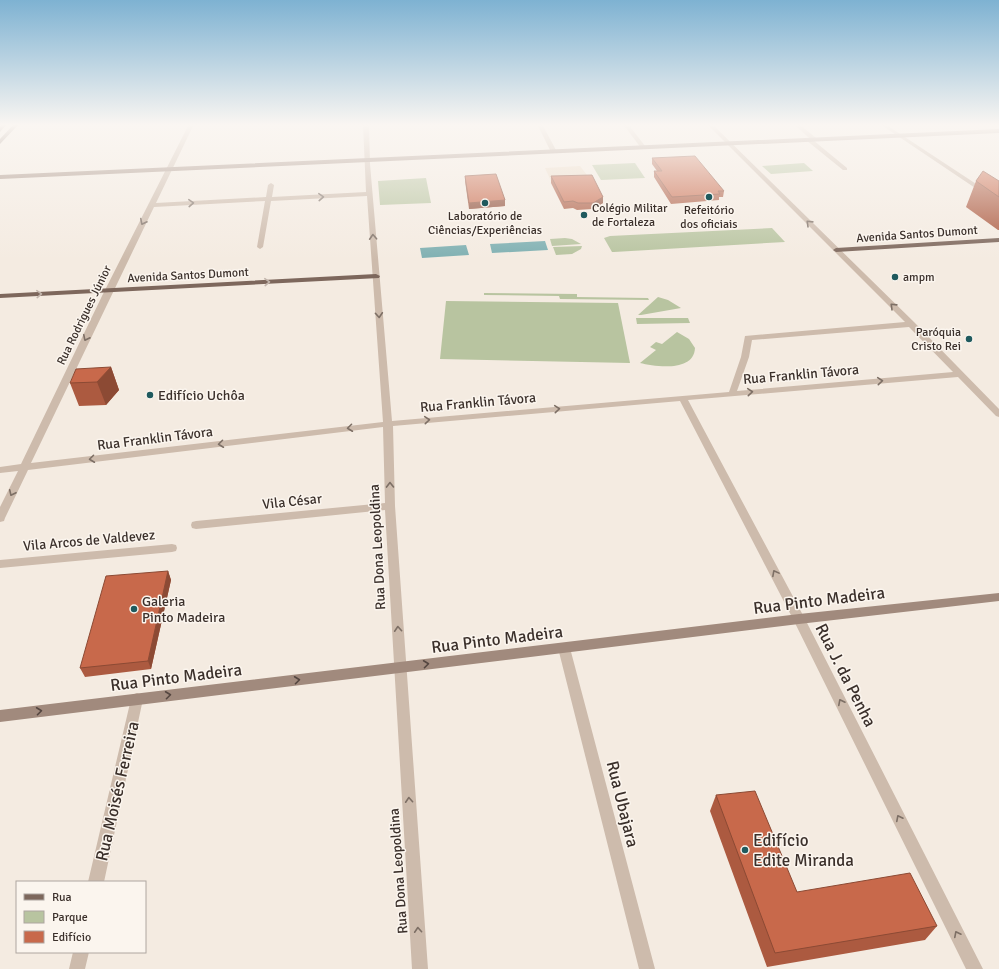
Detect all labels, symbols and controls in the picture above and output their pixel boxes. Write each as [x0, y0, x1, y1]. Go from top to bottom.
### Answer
one-way arrow [318, 192, 324, 201]
marker: Refeitório dos oficiais [704, 192, 714, 202]
marker: Laboratório de Ciências/Experiências [480, 198, 490, 208]
one-way arrow [188, 199, 194, 207]
place label: Colégio Militar de Fortaleza [592, 201, 668, 230]
place label: Refeitório dos oficiais [680, 203, 738, 232]
place label: Laboratório de Ciências/Experiências [428, 209, 542, 238]
marker: Colégio Militar de Fortaleza [579, 210, 589, 220]
one-way arrow [141, 217, 148, 225]
one-way arrow [806, 220, 814, 228]
street label: Avenida Santos Dumont [856, 223, 978, 246]
one-way arrow [369, 234, 378, 240]
street label: Rua Rodrigues Júnior [54, 262, 115, 367]
street label: Avenida Santos Dumont [127, 265, 249, 286]
place label: ampm [903, 270, 935, 285]
marker: ampm [890, 272, 900, 282]
one-way arrow [264, 277, 270, 286]
one-way arrow [36, 290, 42, 298]
one-way arrow [890, 303, 898, 311]
one-way arrow [375, 312, 384, 318]
place label: Paróquia Cristo Rei [911, 325, 961, 354]
one-way arrow [83, 334, 91, 341]
marker: Paróquia Cristo Rei [964, 334, 974, 344]
street label: Rua Franklin Távora [742, 361, 860, 388]
one-way arrow [877, 377, 883, 386]
place label: Edifício Uchôa [158, 387, 245, 404]
one-way arrow [747, 388, 753, 397]
street label: Rua Franklin Távora [419, 389, 537, 416]
marker: Edifício Uchôa [145, 390, 155, 400]
one-way arrow [554, 405, 560, 414]
one-way arrow [424, 416, 430, 425]
street label: Rua Franklin Távora [96, 423, 214, 454]
one-way arrow [347, 423, 353, 432]
one-way arrow [218, 439, 224, 448]
one-way arrow [89, 455, 95, 464]
one-way arrow [386, 482, 394, 488]
street label: Rua Dona Leopoldina [366, 484, 389, 610]
one-way arrow [8, 490, 16, 497]
street label: Vila César [261, 490, 324, 513]
street label: Vila Arcos de Valdevez [22, 526, 156, 555]
one-way arrow [773, 570, 780, 578]
street label: Rua Pinto Madeira [752, 582, 886, 619]
place label: Galeria Pinto Madeira [142, 593, 225, 626]
marker: Galeria Pinto Madeira [129, 604, 139, 614]
street label: Rua J. da Penha [811, 620, 881, 730]
street label: Rua Pinto Madeira [430, 621, 564, 658]
one-way arrow [394, 626, 402, 632]
street label: Rua Pinto Madeira [109, 659, 243, 696]
one-way arrow [423, 660, 429, 669]
one-way arrow [294, 675, 300, 684]
one-way arrow [165, 691, 171, 700]
one-way arrow [838, 699, 846, 706]
one-way arrow [36, 707, 42, 716]
street label: Rua Moisés Ferreira [91, 719, 144, 863]
street label: Rua Ubajara [602, 759, 643, 850]
one-way arrow [405, 797, 413, 803]
street label: Rua Dona Leopoldina [386, 808, 411, 934]
one-way arrow [896, 815, 904, 822]
place label: Edifício Edite Miranda [753, 830, 854, 871]
marker: Edifício Edite Miranda [740, 845, 750, 855]
legend [16, 881, 146, 953]
text: Rua [52, 890, 72, 905]
text: Parque [52, 910, 88, 925]
one-way arrow [413, 927, 422, 933]
text: Edifício [52, 930, 91, 945]
one-way arrow [955, 931, 962, 938]

